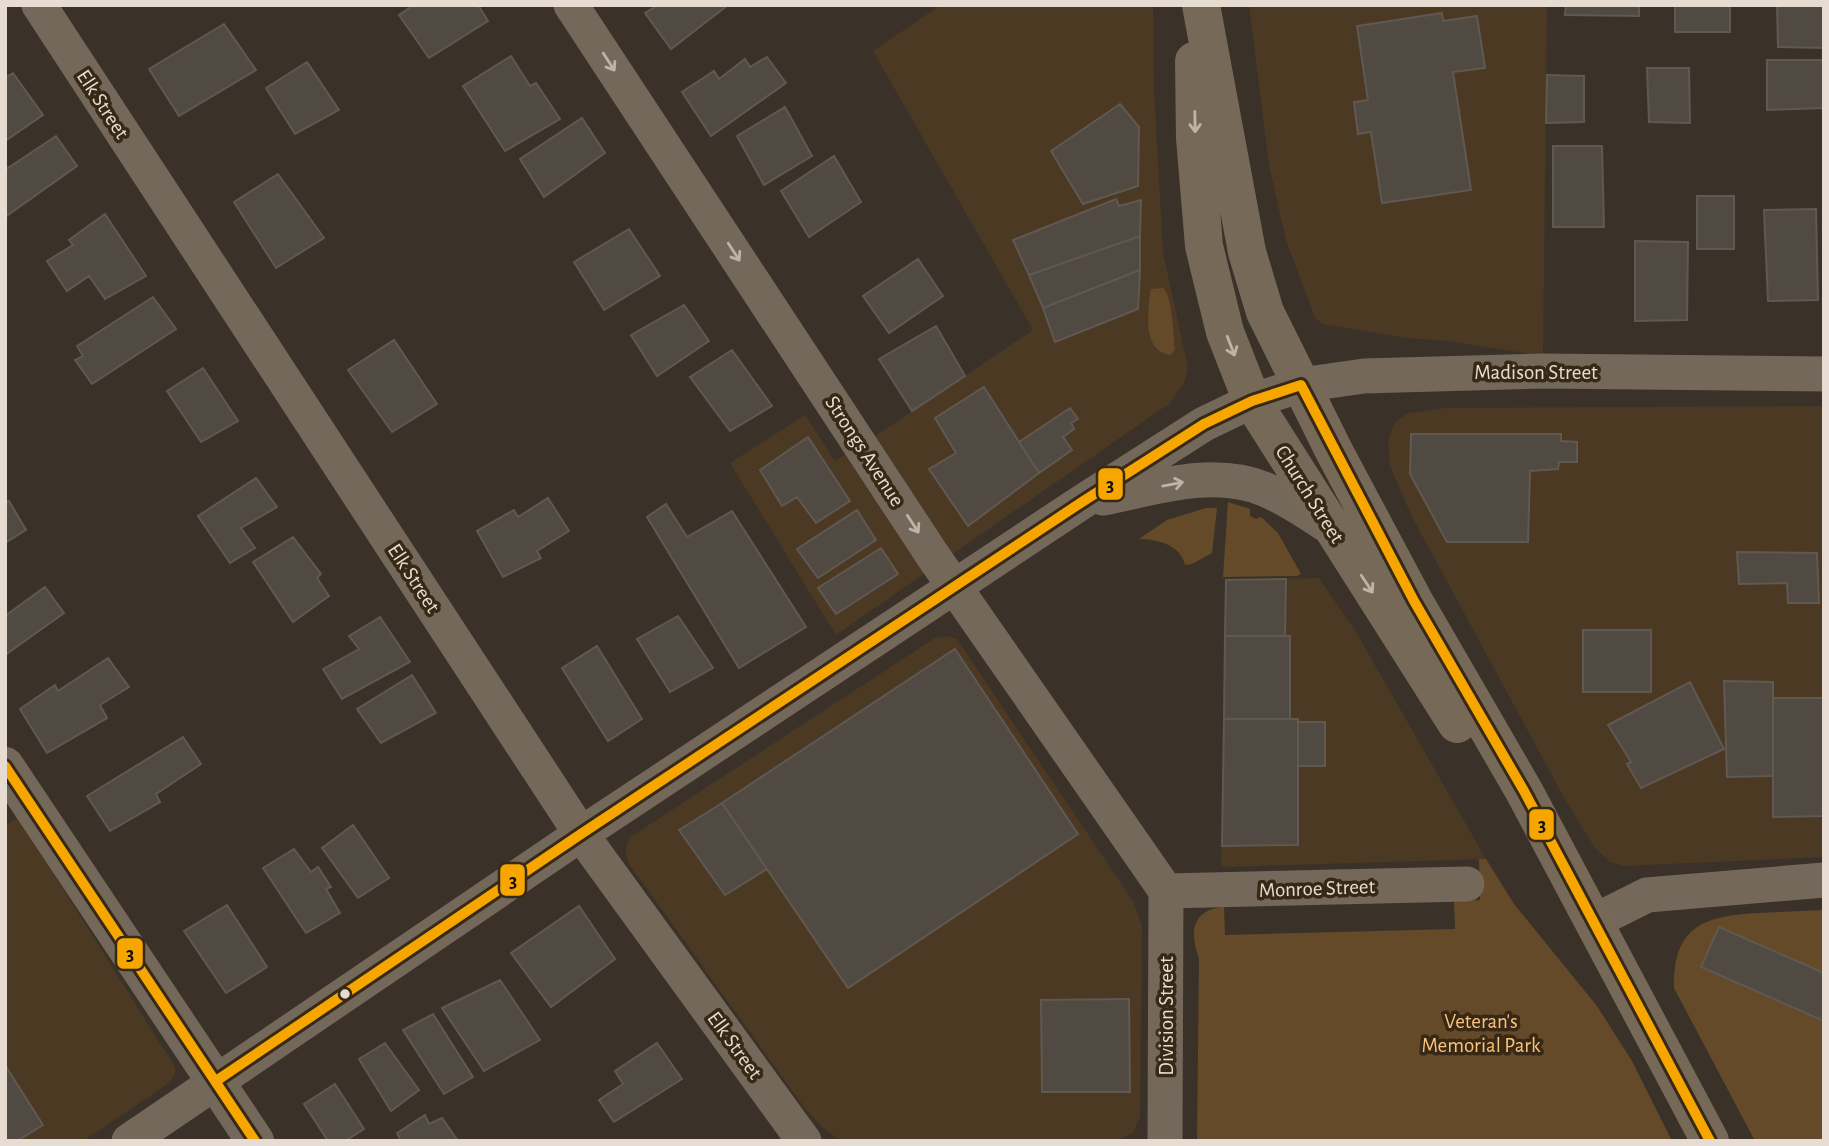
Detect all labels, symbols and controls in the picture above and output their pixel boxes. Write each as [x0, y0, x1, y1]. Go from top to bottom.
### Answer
one-way arrow [602, 52, 616, 71]
street label: Elk Street [73, 66, 133, 143]
one-way arrow [1188, 111, 1201, 134]
one-way arrow [727, 242, 741, 261]
one-way arrow [1225, 334, 1238, 356]
street label: Madison Street [1474, 362, 1598, 383]
street label: Strongs Avenue [821, 392, 908, 510]
street label: Church Street [1271, 442, 1348, 547]
line badge: 3 [1097, 467, 1124, 501]
text: 3 [1106, 476, 1114, 495]
one-way arrow [1161, 477, 1184, 491]
one-way arrow [905, 514, 920, 533]
street label: Elk Street [384, 540, 444, 617]
one-way arrow [1360, 574, 1374, 594]
line badge: 3 [1528, 808, 1555, 841]
text: 3 [1538, 816, 1546, 835]
line badge: 3 [499, 863, 526, 897]
text: 3 [509, 872, 517, 891]
street label: Monroe Street [1258, 876, 1376, 901]
line badge: 3 [116, 937, 144, 970]
text: 3 [126, 945, 134, 964]
street label: Division Street [1156, 956, 1177, 1076]
unlabelled marker [338, 987, 352, 1001]
street label: Elk Street [703, 1008, 766, 1083]
park label: Veteran's Memorial Park [1421, 1011, 1541, 1056]

